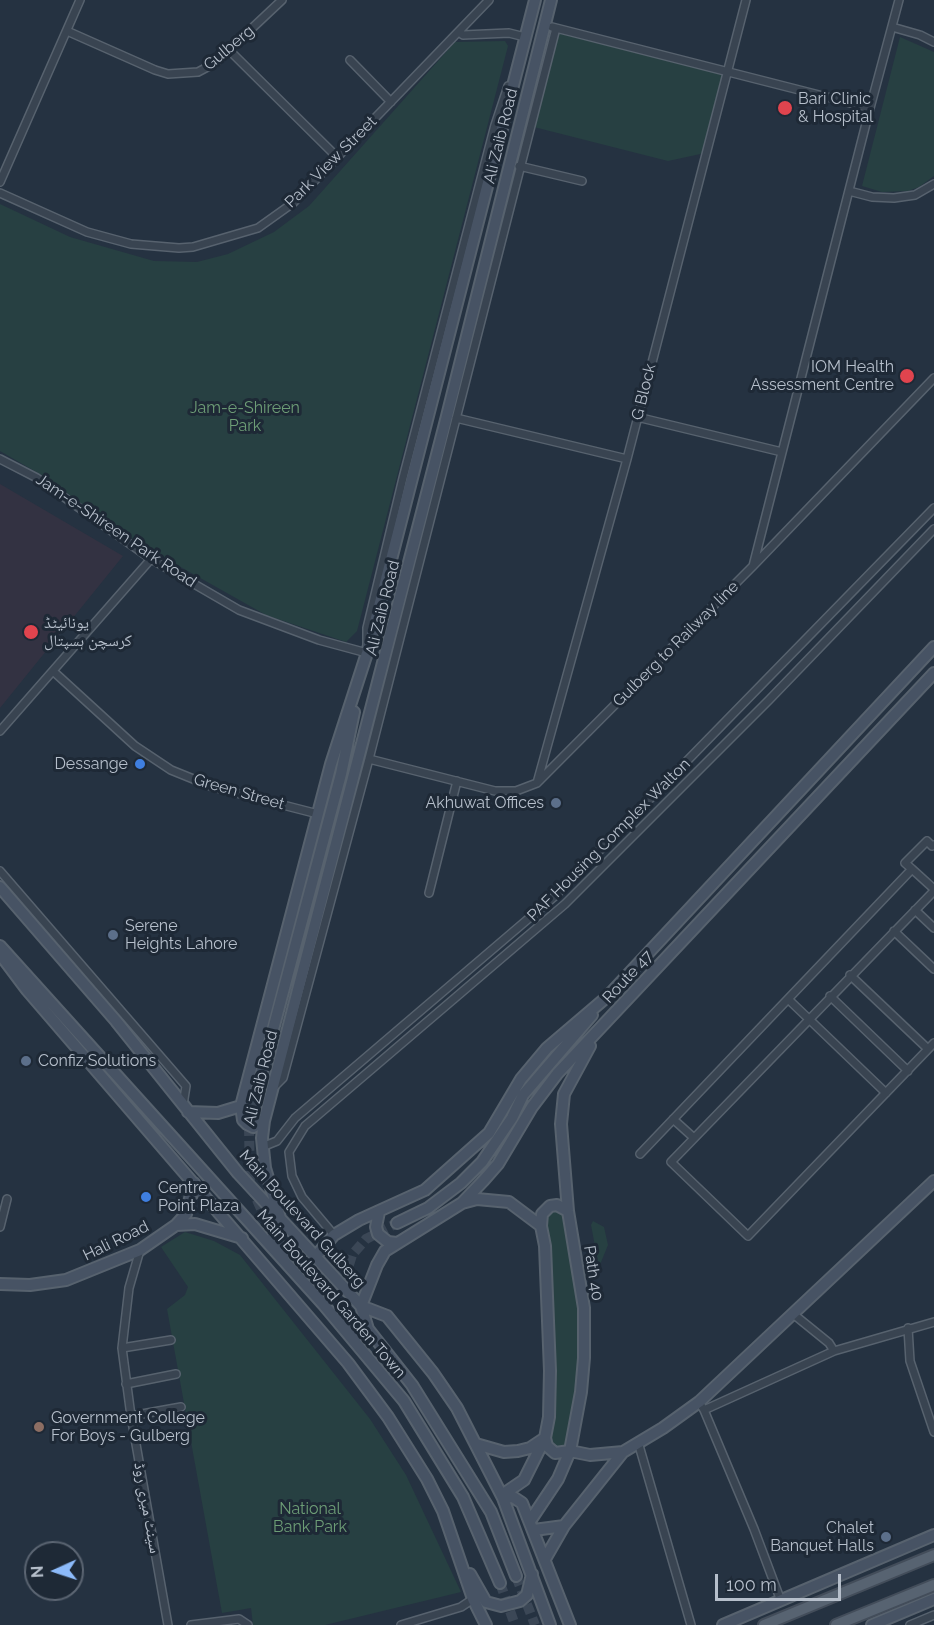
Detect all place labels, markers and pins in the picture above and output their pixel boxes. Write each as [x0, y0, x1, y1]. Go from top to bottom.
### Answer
place label: Bari Clinic & Hospital [798, 89, 873, 127]
marker: Bari Clinic & Hospital [776, 99, 794, 117]
place label: IOM Health Assessment Centre [750, 357, 894, 395]
marker: IOM Health Assessment Centre [898, 367, 916, 385]
place label: یونائیٹڈ کرسچن ہسپتال [44, 613, 132, 651]
marker: یونائیٹڈ کرسچن ہسپتال [22, 623, 40, 641]
place label: Dessange [54, 754, 128, 774]
marker: Dessange [133, 757, 147, 771]
place label: Akhuwat Offices [425, 793, 544, 813]
marker: Akhuwat Offices [549, 796, 563, 810]
place label: Serene Heights Lahore [125, 916, 238, 954]
marker: Serene Heights Lahore [106, 928, 120, 942]
place label: Confiz Solutions [38, 1051, 156, 1071]
marker: Confiz Solutions [19, 1054, 33, 1068]
place label: Centre Point Plaza [158, 1178, 239, 1216]
marker: Centre Point Plaza [139, 1190, 153, 1204]
place label: Government College For Boys - Gulberg [51, 1408, 205, 1446]
marker: Government College For Boys - Gulberg [32, 1420, 46, 1434]
place label: Chalet Banquet Halls [770, 1518, 874, 1556]
marker: Chalet Banquet Halls [879, 1530, 893, 1544]

